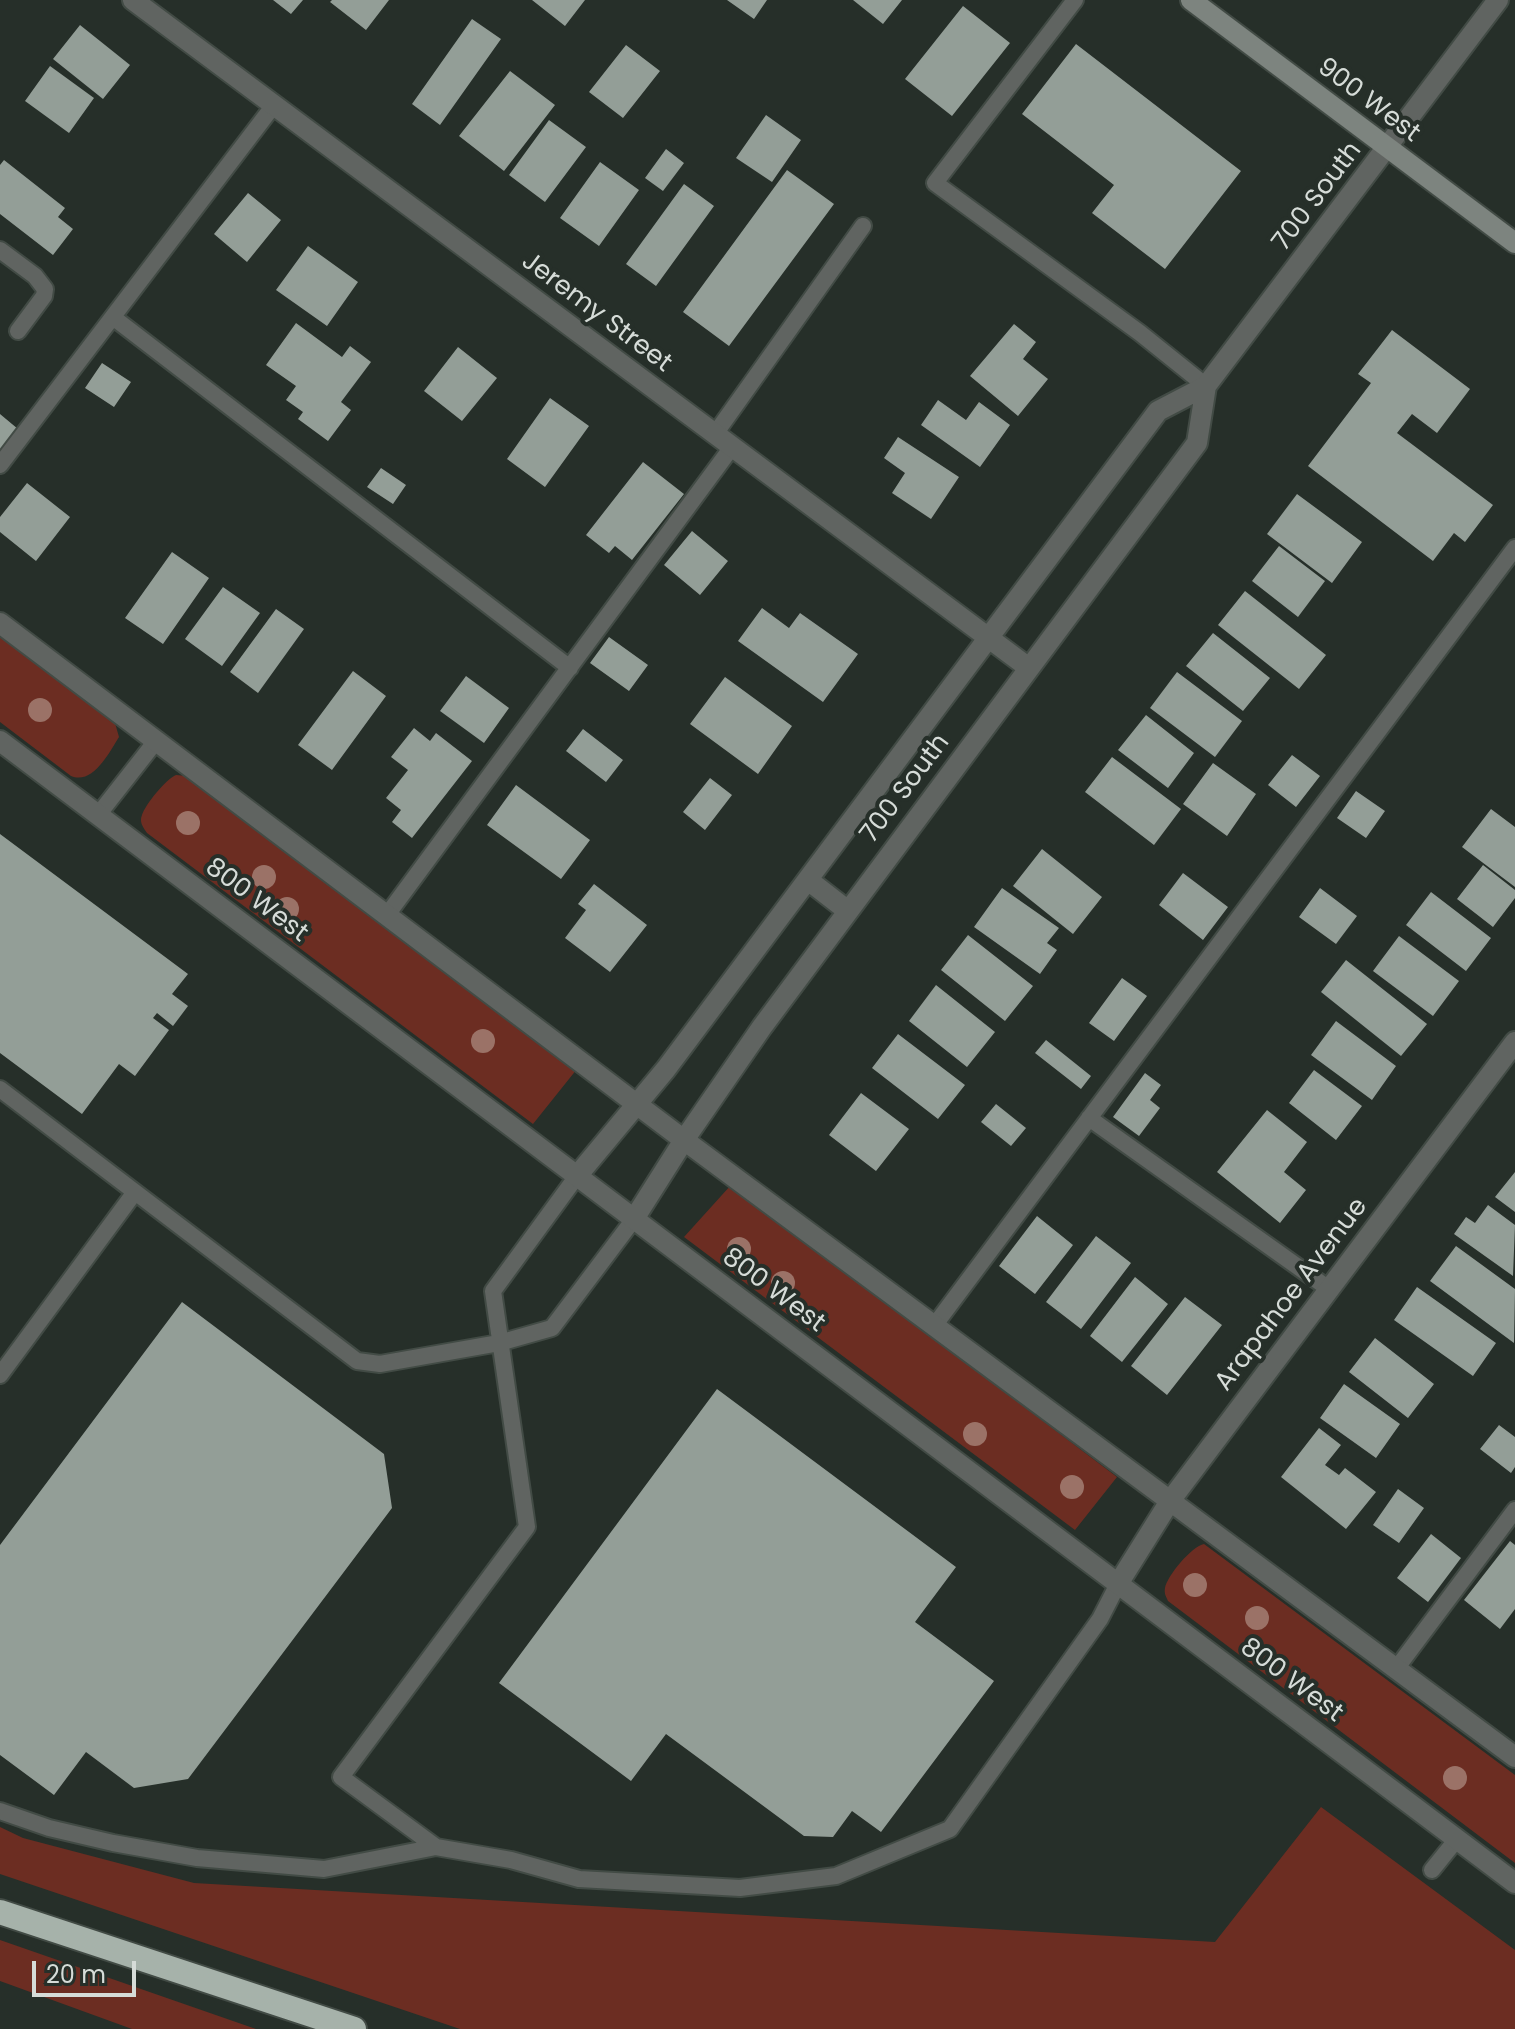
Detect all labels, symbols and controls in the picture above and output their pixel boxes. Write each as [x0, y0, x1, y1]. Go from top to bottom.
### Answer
street label: 900 West [1310, 52, 1426, 150]
street label: 700 South [1267, 136, 1369, 258]
street label: Jeremy Street [515, 246, 677, 380]
street label: 700 South [855, 728, 957, 850]
street label: 800 West [198, 852, 314, 950]
street label: Arapahoe Avenue [1209, 1192, 1375, 1398]
street label: 800 West [715, 1242, 831, 1340]
street label: 800 West [1233, 1632, 1349, 1730]
scale bar [36, 1945, 140, 1995]
text: 20 m [46, 1958, 106, 1991]

